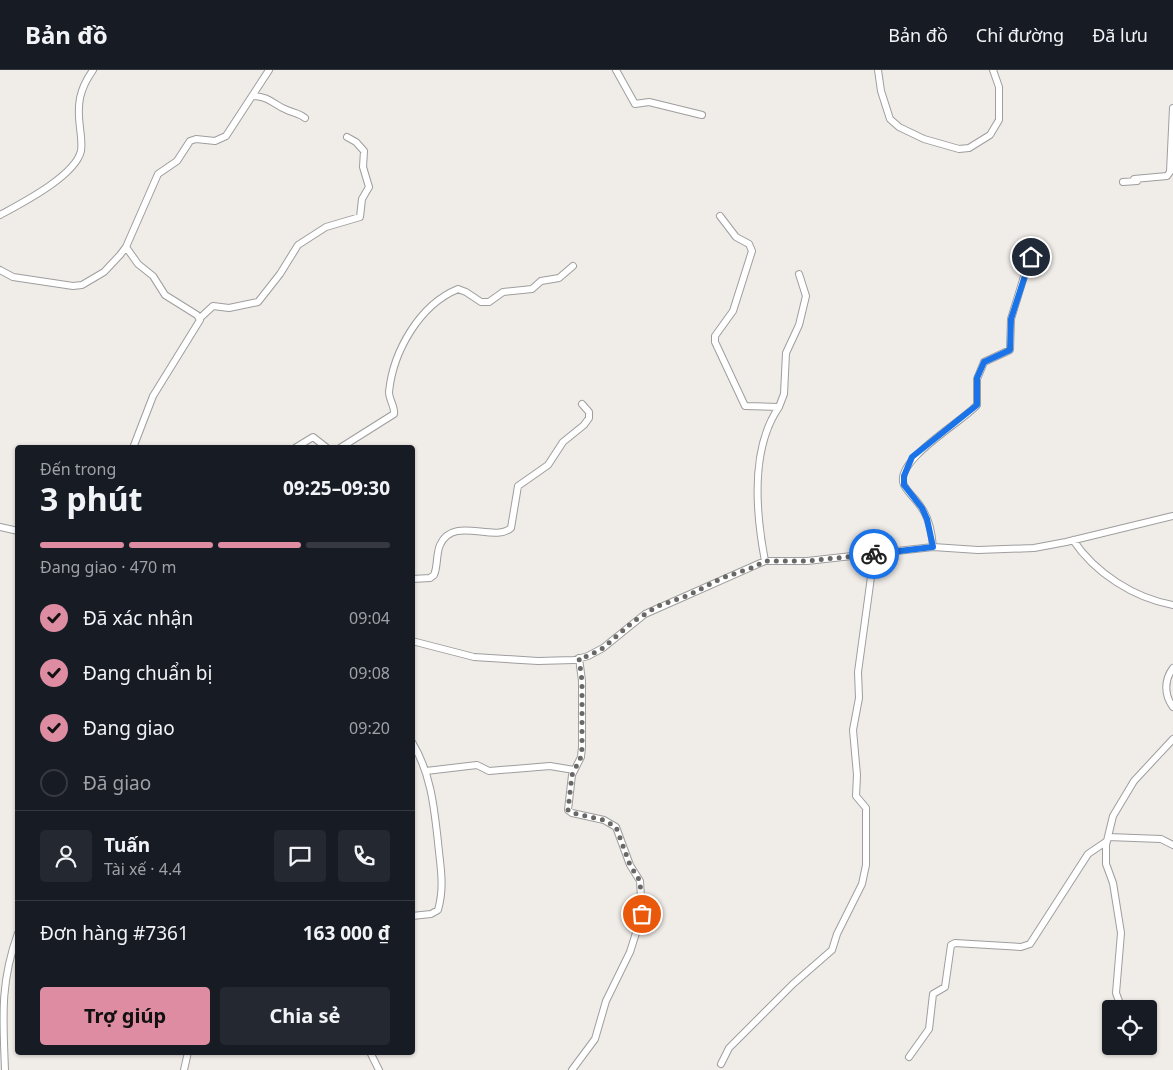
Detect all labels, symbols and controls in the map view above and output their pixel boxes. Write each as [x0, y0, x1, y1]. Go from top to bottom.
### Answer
text: Bản đồ [25, 18, 108, 51]
text: Bản đồ [888, 23, 948, 47]
text: Chỉ đường [976, 23, 1064, 47]
text: Đã lưu [1092, 23, 1148, 47]
pin [1010, 236, 1052, 278]
icon: home [1017, 243, 1045, 271]
text: Đến trong [40, 458, 116, 480]
text: 09:25–09:30 [283, 475, 390, 501]
text: 3 phút [40, 477, 142, 520]
courier [849, 529, 899, 579]
icon: bike [860, 540, 888, 568]
text: Đang giao · 470 m [40, 556, 176, 578]
icon: check [40, 604, 68, 632]
text: Đã xác nhận [83, 605, 193, 631]
text: 09:04 [349, 607, 390, 629]
icon: check [40, 659, 68, 687]
text: Đang chuẩn bị [83, 660, 212, 686]
text: 09:08 [349, 662, 390, 684]
icon: check [40, 714, 68, 742]
text: Đang giao [83, 715, 175, 741]
text: 09:20 [349, 717, 390, 739]
text: Đã giao [83, 770, 151, 796]
button: person [40, 830, 92, 882]
button: chat [274, 830, 326, 882]
button: phone [338, 830, 390, 882]
text: Tuấn [104, 832, 150, 858]
text: Tài xế · 4.4 [104, 858, 181, 880]
pin [621, 893, 663, 935]
icon: bag [628, 900, 656, 928]
text: Đơn hàng #7361 [40, 920, 189, 946]
text: 163 000 ₫ [303, 920, 390, 946]
button: Trợ giúp [40, 987, 210, 1045]
button: Chia sẻ [220, 987, 390, 1045]
map controls [1102, 1000, 1157, 1055]
button: locate [1102, 1000, 1157, 1055]

